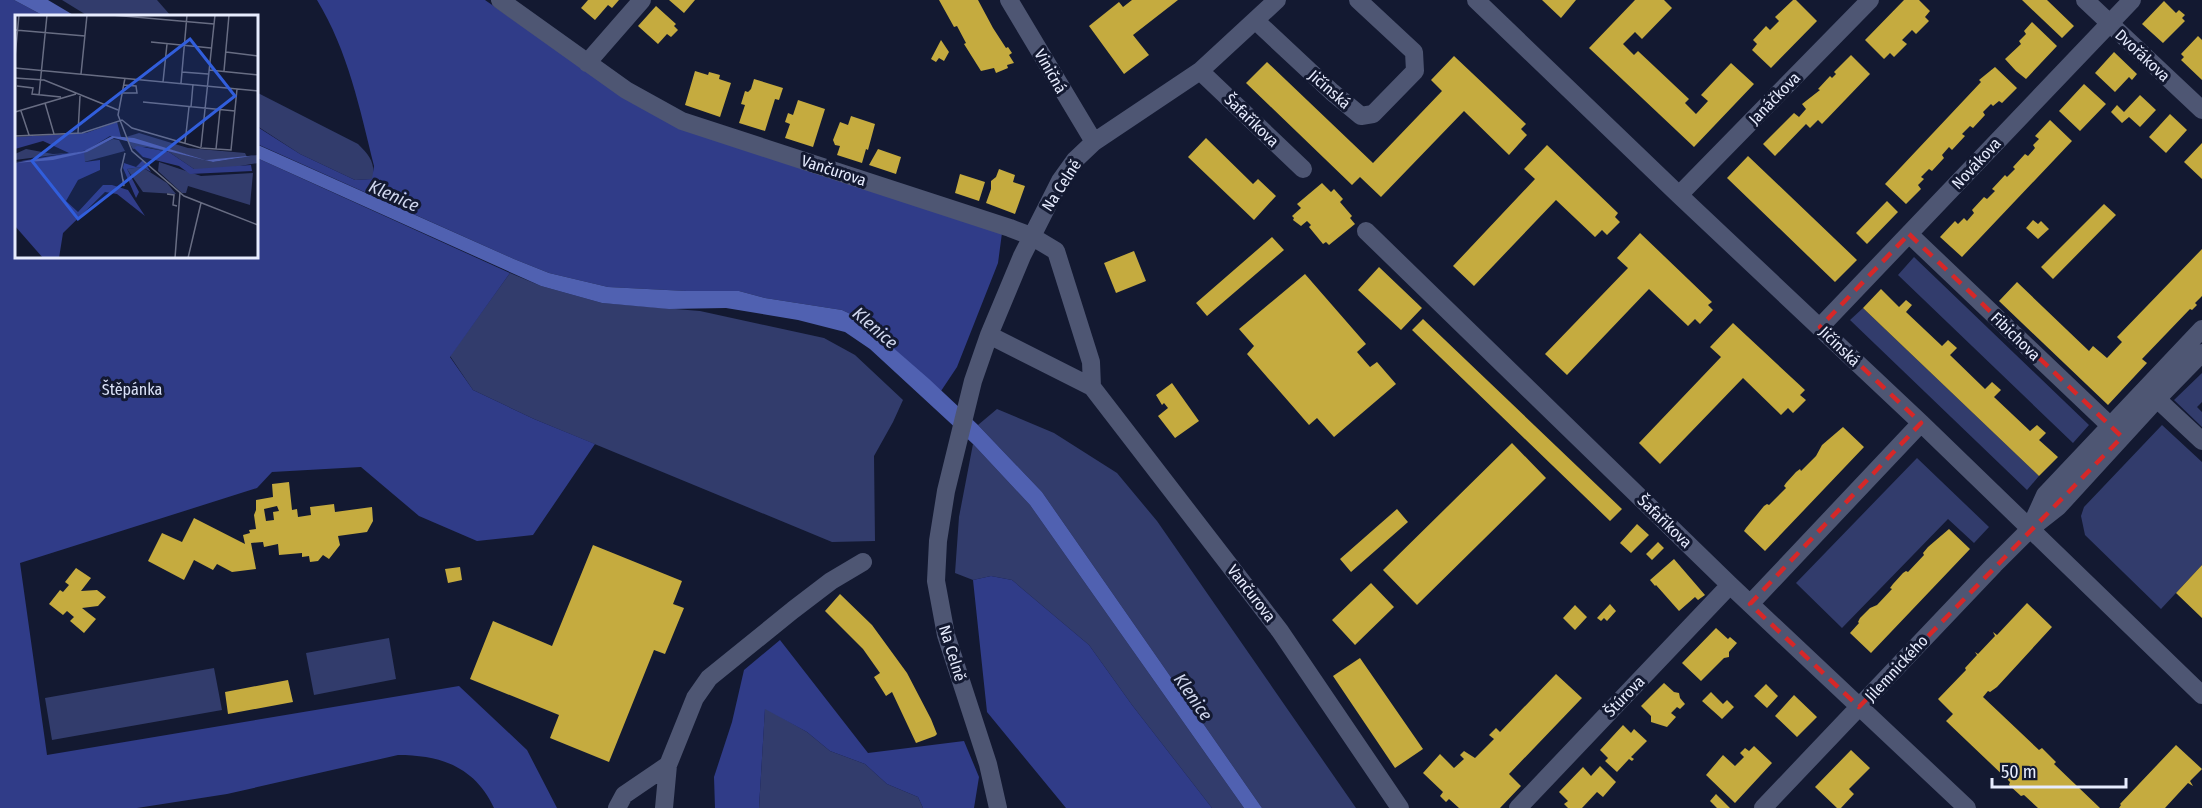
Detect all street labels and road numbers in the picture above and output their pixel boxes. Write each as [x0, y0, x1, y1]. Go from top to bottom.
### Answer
street label: Dvořákova [2111, 25, 2174, 86]
street label: Viničná [1030, 46, 1071, 97]
street label: Jičínská [1305, 66, 1355, 113]
street label: Janáčkova [1745, 68, 1804, 129]
street label: Šafaříkova [1220, 89, 1284, 151]
street label: Novákova [1948, 134, 2005, 193]
street label: Vančurova [799, 151, 869, 190]
street label: Na Celně [1038, 156, 1085, 215]
street label: Fibichova [1987, 308, 2044, 365]
street label: Jičínská [1815, 322, 1864, 371]
street label: Šafaříkova [1633, 490, 1697, 552]
street label: Vančurova [1223, 561, 1280, 626]
street label: Na Celně [935, 623, 970, 684]
street label: Jilemnického [1861, 631, 1932, 706]
street label: Štúrova [1600, 671, 1649, 721]

